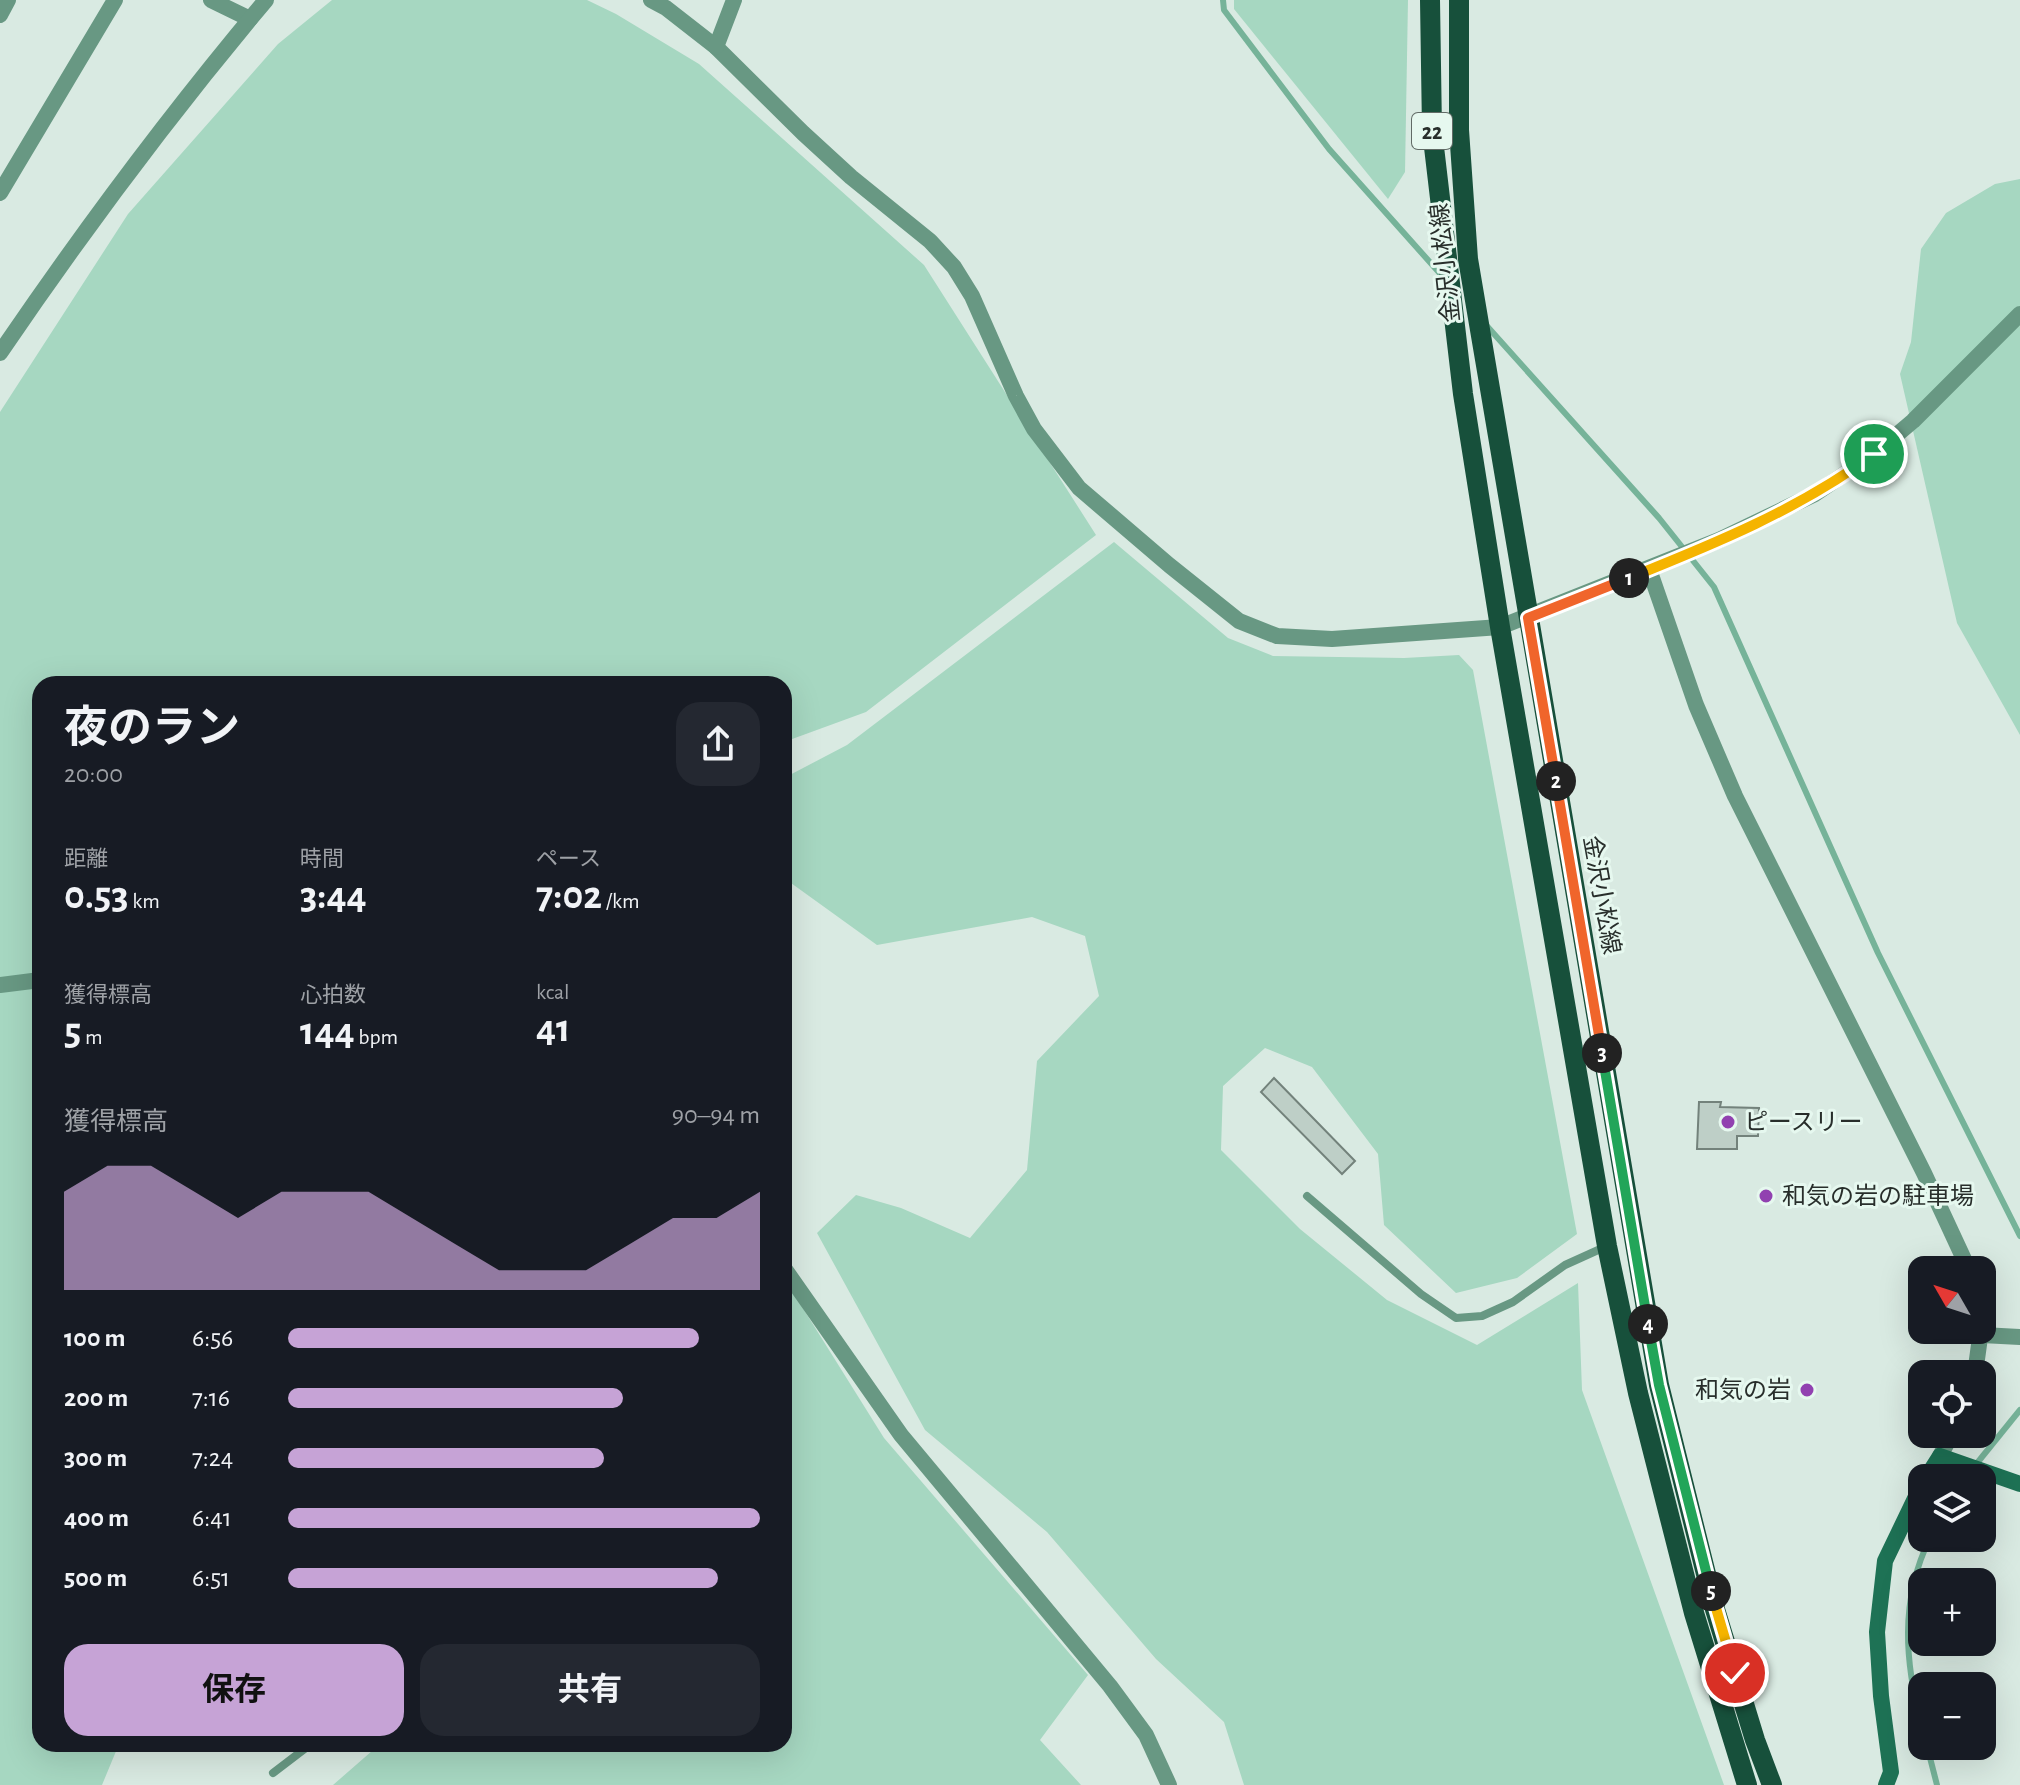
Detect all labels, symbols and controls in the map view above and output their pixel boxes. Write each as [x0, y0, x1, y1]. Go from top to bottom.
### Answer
road number: 22 [1412, 113, 1452, 149]
street label: 金沢小松線 [1426, 202, 1464, 324]
pin [1840, 420, 1908, 488]
icon: arrive [1852, 432, 1896, 476]
pin: 1 [1609, 558, 1649, 598]
text: 1 [1625, 567, 1633, 589]
button: share [676, 702, 760, 786]
text: 夜のラン [64, 707, 240, 751]
text: 20:00 [64, 761, 123, 787]
pin: 2 [1536, 761, 1576, 801]
text: 2 [1551, 770, 1561, 792]
street label: 金沢小松線 [1579, 834, 1625, 956]
text: 距離 [64, 848, 108, 870]
text: 時間 [300, 848, 344, 870]
text: ペース [536, 848, 601, 870]
text: 0.53 [64, 876, 129, 916]
text: 3:44 [300, 876, 367, 916]
text: 7:02 [536, 876, 602, 916]
text: km [129, 890, 160, 912]
text: /km [602, 890, 640, 912]
text: kcal [536, 981, 570, 1003]
text: 獲得標高 [64, 984, 152, 1006]
text: 心拍数 [300, 984, 366, 1006]
text: 41 [536, 1009, 571, 1049]
text: 5 [64, 1012, 81, 1052]
text: 144 [300, 1012, 355, 1052]
text: m [81, 1026, 103, 1048]
text: bpm [355, 1026, 398, 1048]
pin: 3 [1582, 1033, 1622, 1073]
text: 3 [1597, 1042, 1607, 1064]
text: 90–94 m [672, 1102, 760, 1128]
text: 獲得標高 [64, 1109, 168, 1135]
place label: ピースリー [1744, 1110, 1863, 1135]
marker: ピースリー [1719, 1113, 1737, 1131]
place label: 和気の岩の駐車場 [1782, 1183, 1974, 1209]
marker: 和気の岩の駐車場 [1757, 1187, 1775, 1205]
north arrow [1908, 1256, 1996, 1344]
map controls [1908, 1256, 1996, 1760]
pin: 4 [1628, 1304, 1668, 1344]
text: 4 [1642, 1313, 1654, 1335]
text: 100 m [64, 1325, 125, 1351]
text: 6:56 [192, 1325, 233, 1351]
button: locate [1908, 1360, 1996, 1448]
place label: 和気の岩 [1695, 1377, 1791, 1403]
marker: 和気の岩 [1798, 1381, 1816, 1399]
text: 200 m [64, 1385, 128, 1411]
text: 7:16 [192, 1385, 230, 1411]
text: 300 m [64, 1445, 127, 1471]
text: 7:24 [192, 1445, 233, 1471]
button: layers [1908, 1464, 1996, 1552]
text: 400 m [64, 1505, 129, 1531]
text: 6:41 [192, 1505, 232, 1531]
text: 500 m [64, 1565, 127, 1591]
text: 6:51 [192, 1565, 230, 1591]
button: + [1908, 1568, 1996, 1656]
pin: 5 [1691, 1571, 1731, 1611]
text: 5 [1706, 1580, 1716, 1602]
pin [1701, 1639, 1769, 1707]
button: 保存 [64, 1644, 404, 1736]
button: 共有 [420, 1644, 760, 1736]
icon: check [1713, 1651, 1757, 1695]
button: − [1908, 1672, 1996, 1760]

